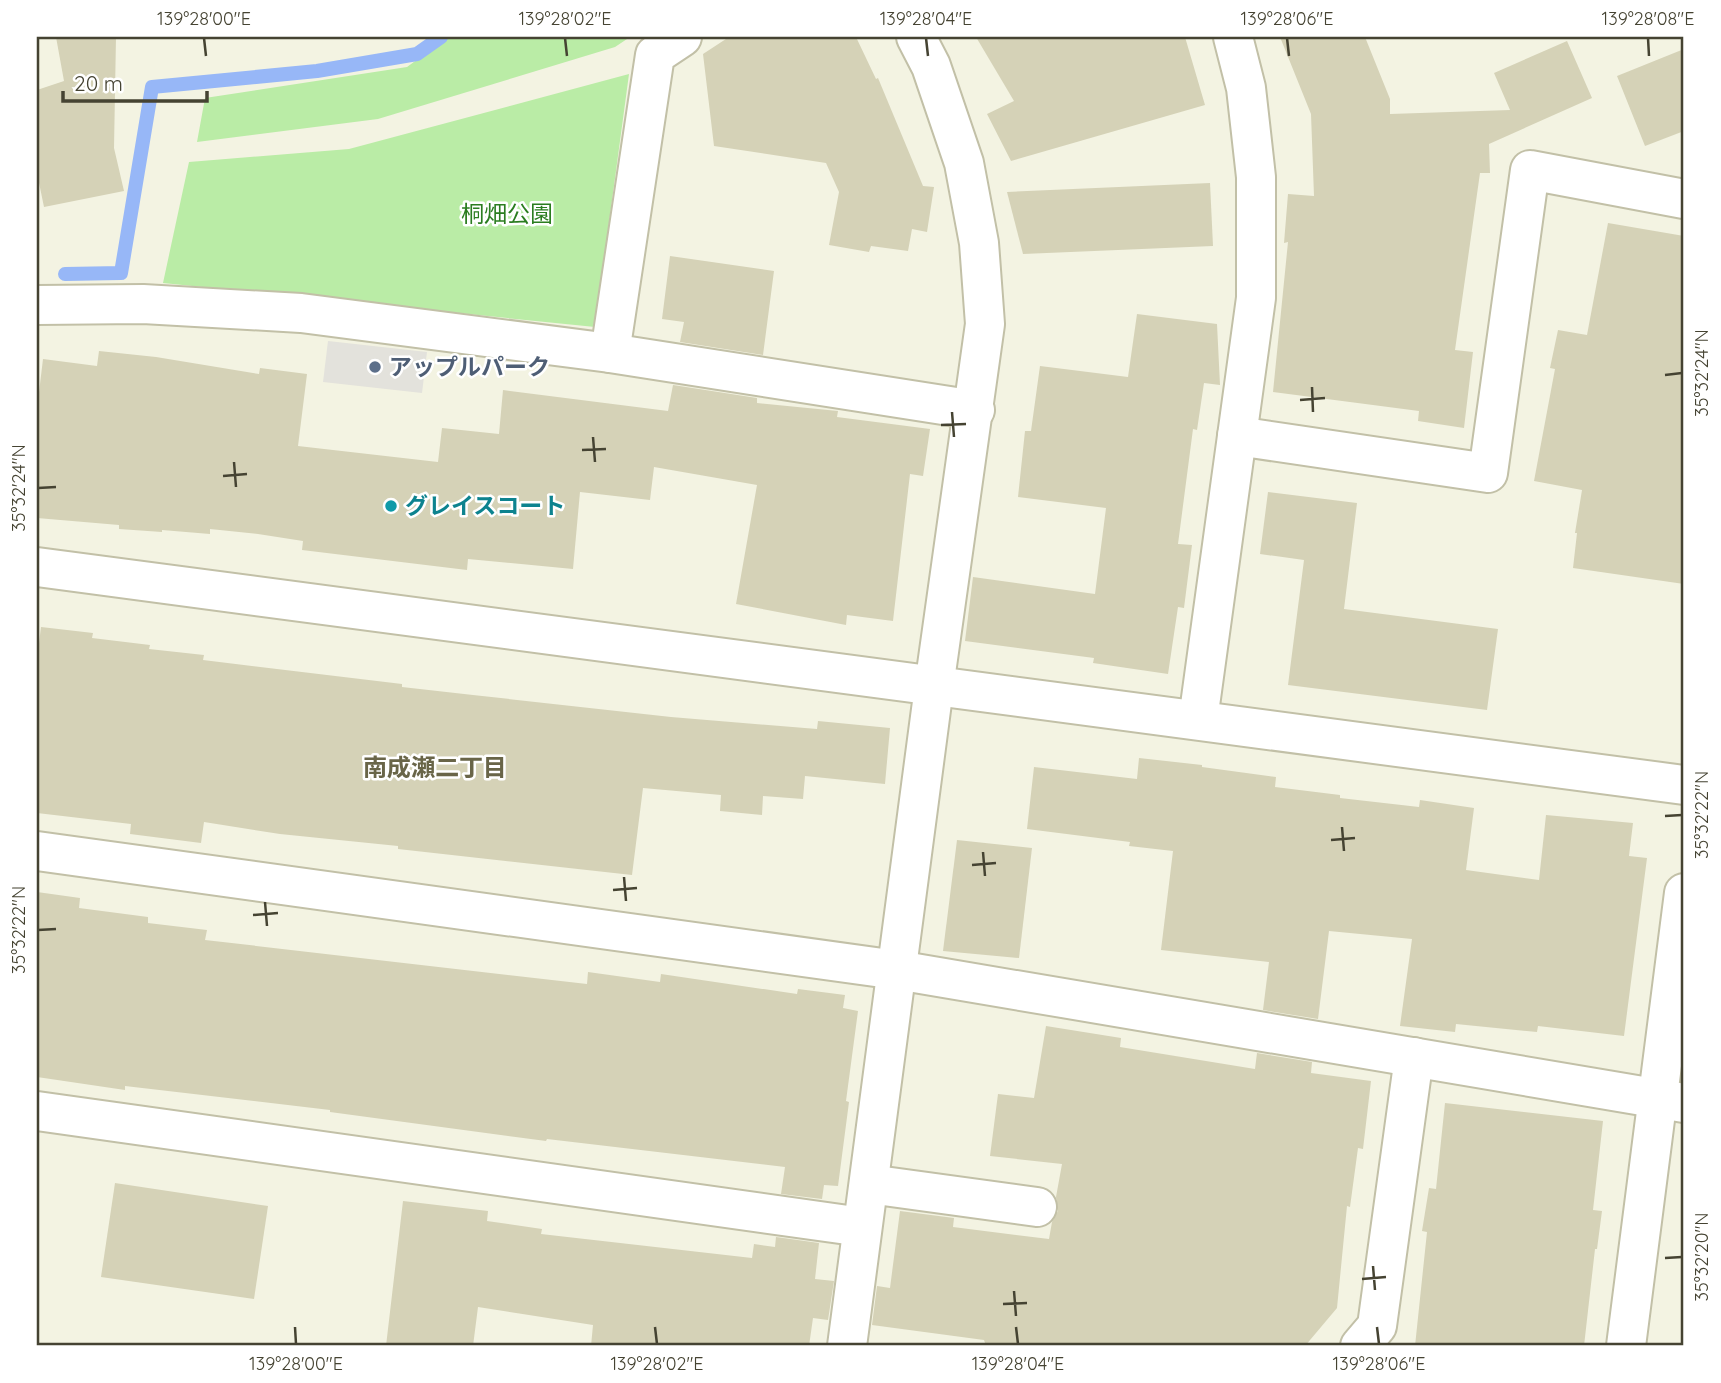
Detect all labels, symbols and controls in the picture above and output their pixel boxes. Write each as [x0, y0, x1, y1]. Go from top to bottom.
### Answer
text: 139°28'00"E [157, 7, 251, 30]
text: 139°28'02"E [518, 7, 612, 30]
text: 139°28'04"E [880, 7, 972, 30]
text: 139°28'06"E [1241, 7, 1333, 30]
text: 139°28'08"E [1602, 7, 1694, 30]
scale bar [63, 60, 206, 104]
text: 20 m [74, 70, 123, 96]
park label: 桐畑公園 [461, 199, 553, 228]
text: 35°32'24"N [1690, 329, 1713, 417]
place label: アップルパーク [389, 352, 550, 381]
marker: アップルパーク [367, 359, 383, 375]
text: 35°32'24"N [7, 444, 30, 532]
place label: グレイスコート [405, 491, 565, 520]
marker: グレイスコート [383, 498, 399, 514]
district label: 南成瀬二丁目 [363, 752, 507, 782]
text: 35°32'22"N [1690, 771, 1713, 859]
text: 35°32'22"N [7, 886, 30, 974]
text: 35°32'20"N [1690, 1213, 1713, 1301]
text: 139°28'00"E [249, 1352, 343, 1375]
text: 139°28'02"E [610, 1352, 704, 1375]
text: 139°28'04"E [972, 1352, 1064, 1375]
text: 139°28'06"E [1333, 1352, 1425, 1375]

